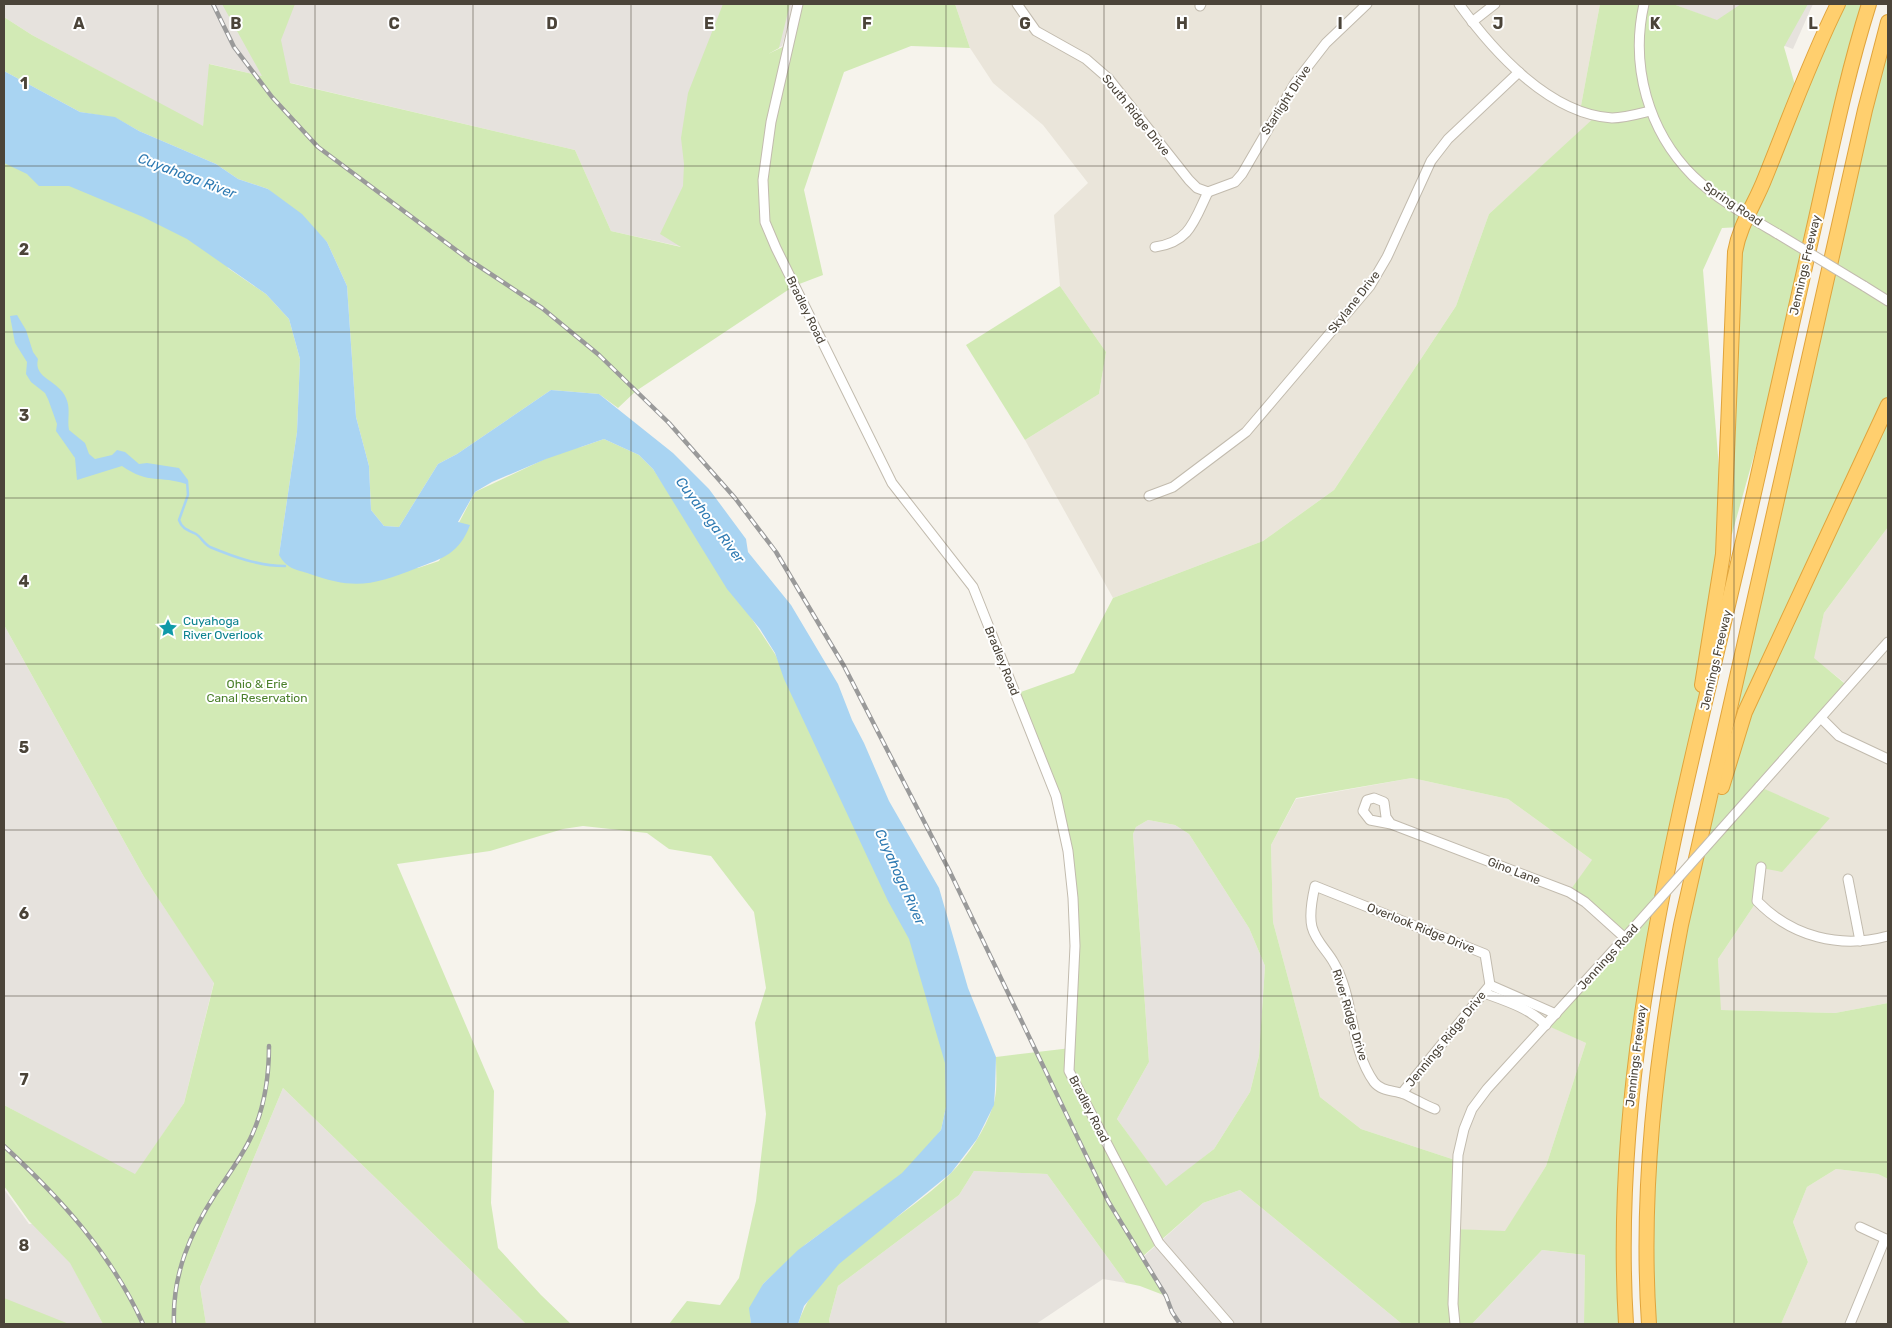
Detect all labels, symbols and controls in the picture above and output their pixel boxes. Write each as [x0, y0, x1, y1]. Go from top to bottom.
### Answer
text: A [73, 14, 85, 33]
text: B [230, 14, 242, 33]
text: C [388, 14, 400, 33]
text: D [546, 14, 558, 33]
text: E [704, 14, 714, 33]
text: F [862, 14, 872, 33]
text: G [1019, 14, 1031, 33]
text: H [1176, 14, 1188, 33]
text: I [1337, 14, 1343, 33]
text: J [1493, 14, 1503, 33]
text: K [1650, 14, 1661, 33]
text: L [1808, 14, 1818, 33]
street label: Starlight Drive [1258, 62, 1314, 137]
street label: South Ridge Drive [1099, 72, 1173, 159]
text: 1 [20, 74, 28, 93]
water label: Cuyahoga River [136, 150, 239, 203]
street label: Spring Road [1701, 179, 1765, 229]
street label: Jennings Freeway [1787, 213, 1823, 316]
text: 2 [19, 240, 29, 259]
street label: Skylane Drive [1325, 268, 1383, 336]
street label: Bradley Road [784, 274, 828, 346]
text: 3 [19, 406, 29, 425]
water label: Cuyahoga River [672, 474, 748, 567]
text: 4 [19, 572, 30, 591]
street label: Jennings Freeway [1698, 608, 1734, 711]
place label: Cuyahoga River Overlook [183, 614, 264, 642]
place icon: Cuyahoga River Overlook [157, 617, 179, 639]
street label: Bradley Road [982, 624, 1022, 698]
park label: Ohio & Erie Canal Reservation [206, 677, 308, 705]
text: 5 [19, 738, 29, 757]
water label: Cuyahoga River [871, 826, 929, 928]
street label: Gino Lane [1486, 855, 1543, 888]
street label: Overlook Ridge Drive [1365, 900, 1477, 956]
text: 6 [19, 904, 29, 923]
street label: Jennings Road [1575, 921, 1641, 993]
street label: River Ridge Drive [1329, 968, 1371, 1063]
street label: Jennings Ridge Drive [1403, 988, 1489, 1090]
street label: Jennings Freeway [1623, 1004, 1649, 1108]
text: 7 [19, 1070, 29, 1089]
street label: Bradley Road [1066, 1073, 1112, 1145]
text: 8 [19, 1236, 30, 1255]

